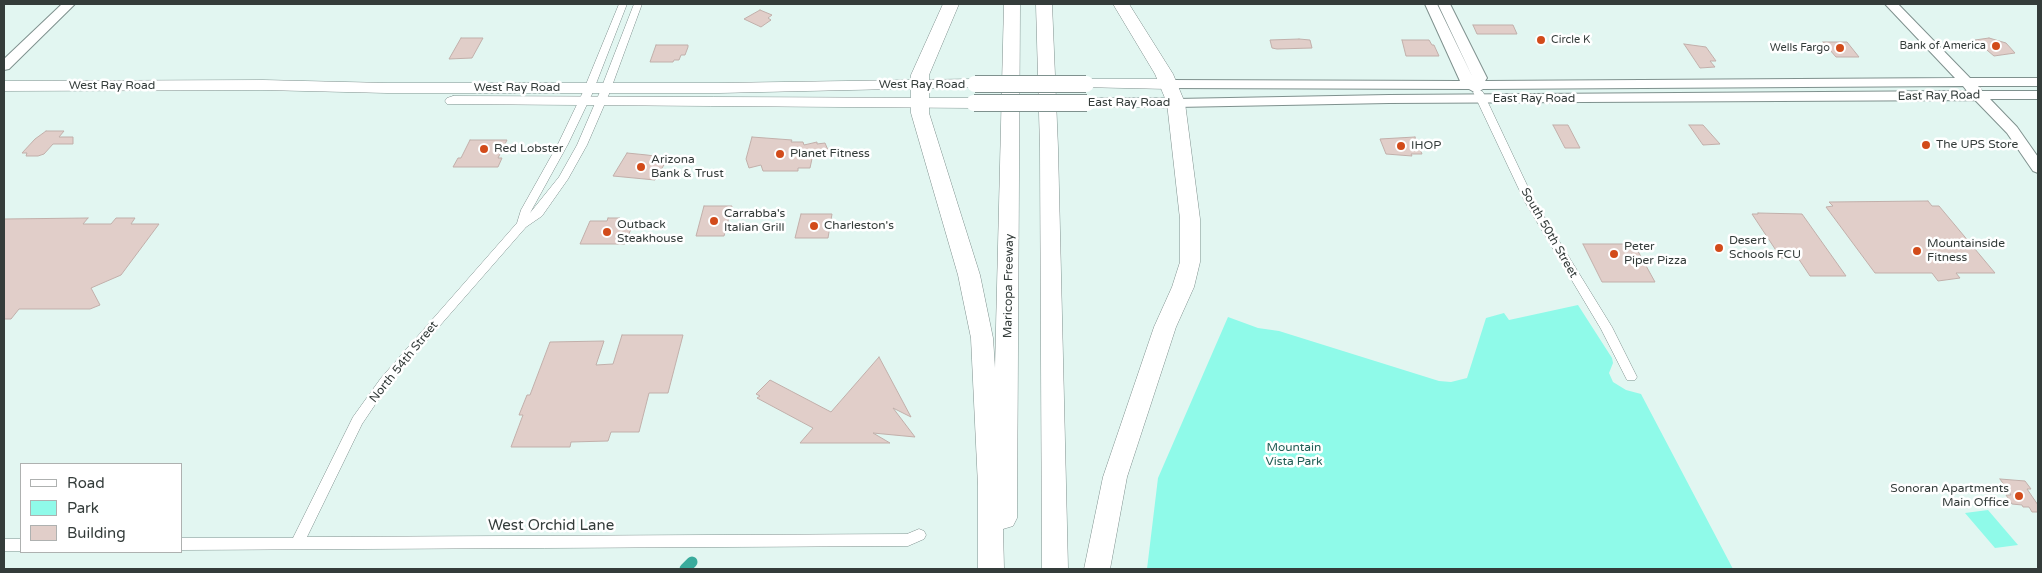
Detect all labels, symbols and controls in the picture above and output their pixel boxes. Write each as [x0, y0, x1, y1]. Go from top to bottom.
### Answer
place label: Circle K [1551, 33, 1590, 47]
marker: Circle K [1535, 34, 1547, 46]
place label: Bank of America [1899, 39, 1986, 53]
marker: Bank of America [1990, 40, 2002, 52]
place label: Wells Fargo [1770, 41, 1830, 55]
marker: Wells Fargo [1834, 42, 1846, 54]
street label: West Ray Road [879, 78, 965, 92]
street label: West Ray Road [69, 79, 155, 93]
street label: West Ray Road [474, 81, 560, 95]
street label: East Ray Road [1898, 88, 1980, 104]
street label: East Ray Road [1493, 92, 1575, 106]
street label: East Ray Road [1088, 96, 1170, 110]
place label: The UPS Store [1936, 138, 2018, 152]
place label: IHOP [1411, 139, 1441, 153]
marker: The UPS Store [1920, 139, 1932, 151]
marker: IHOP [1395, 140, 1407, 152]
place label: Red Lobster [494, 142, 563, 156]
marker: Red Lobster [478, 143, 490, 155]
place label: Planet Fitness [790, 147, 870, 161]
marker: Planet Fitness [774, 148, 786, 160]
place label: Arizona Bank & Trust [651, 153, 724, 181]
marker: Arizona Bank & Trust [635, 161, 647, 173]
street label: South 50th Street [1517, 185, 1581, 281]
place label: Carrabba's Italian Grill [724, 207, 785, 235]
marker: Carrabba's Italian Grill [708, 215, 720, 227]
place label: Outback Steakhouse [617, 218, 683, 246]
place label: Charleston's [824, 219, 894, 233]
marker: Charleston's [808, 220, 820, 232]
marker: Outback Steakhouse [601, 226, 613, 238]
street label: Maricopa Freeway [1001, 234, 1017, 338]
place label: Desert Schools FCU [1729, 234, 1801, 262]
place label: Mountainside Fitness [1927, 237, 2005, 265]
place label: Peter Piper Pizza [1624, 240, 1687, 268]
marker: Desert Schools FCU [1713, 242, 1725, 254]
marker: Mountainside Fitness [1911, 245, 1923, 257]
marker: Peter Piper Pizza [1608, 248, 1620, 260]
street label: North 54th Street [367, 318, 441, 406]
park label: Mountain Vista Park [1266, 441, 1322, 469]
legend [20, 463, 182, 553]
text: Road [67, 474, 105, 492]
place label: Sonoran Apartments Main Office [1890, 482, 2009, 510]
marker: Sonoran Apartments Main Office [2013, 490, 2025, 502]
text: Park [67, 499, 99, 517]
street label: West Orchid Lane [488, 517, 614, 535]
text: Building [67, 524, 126, 542]

